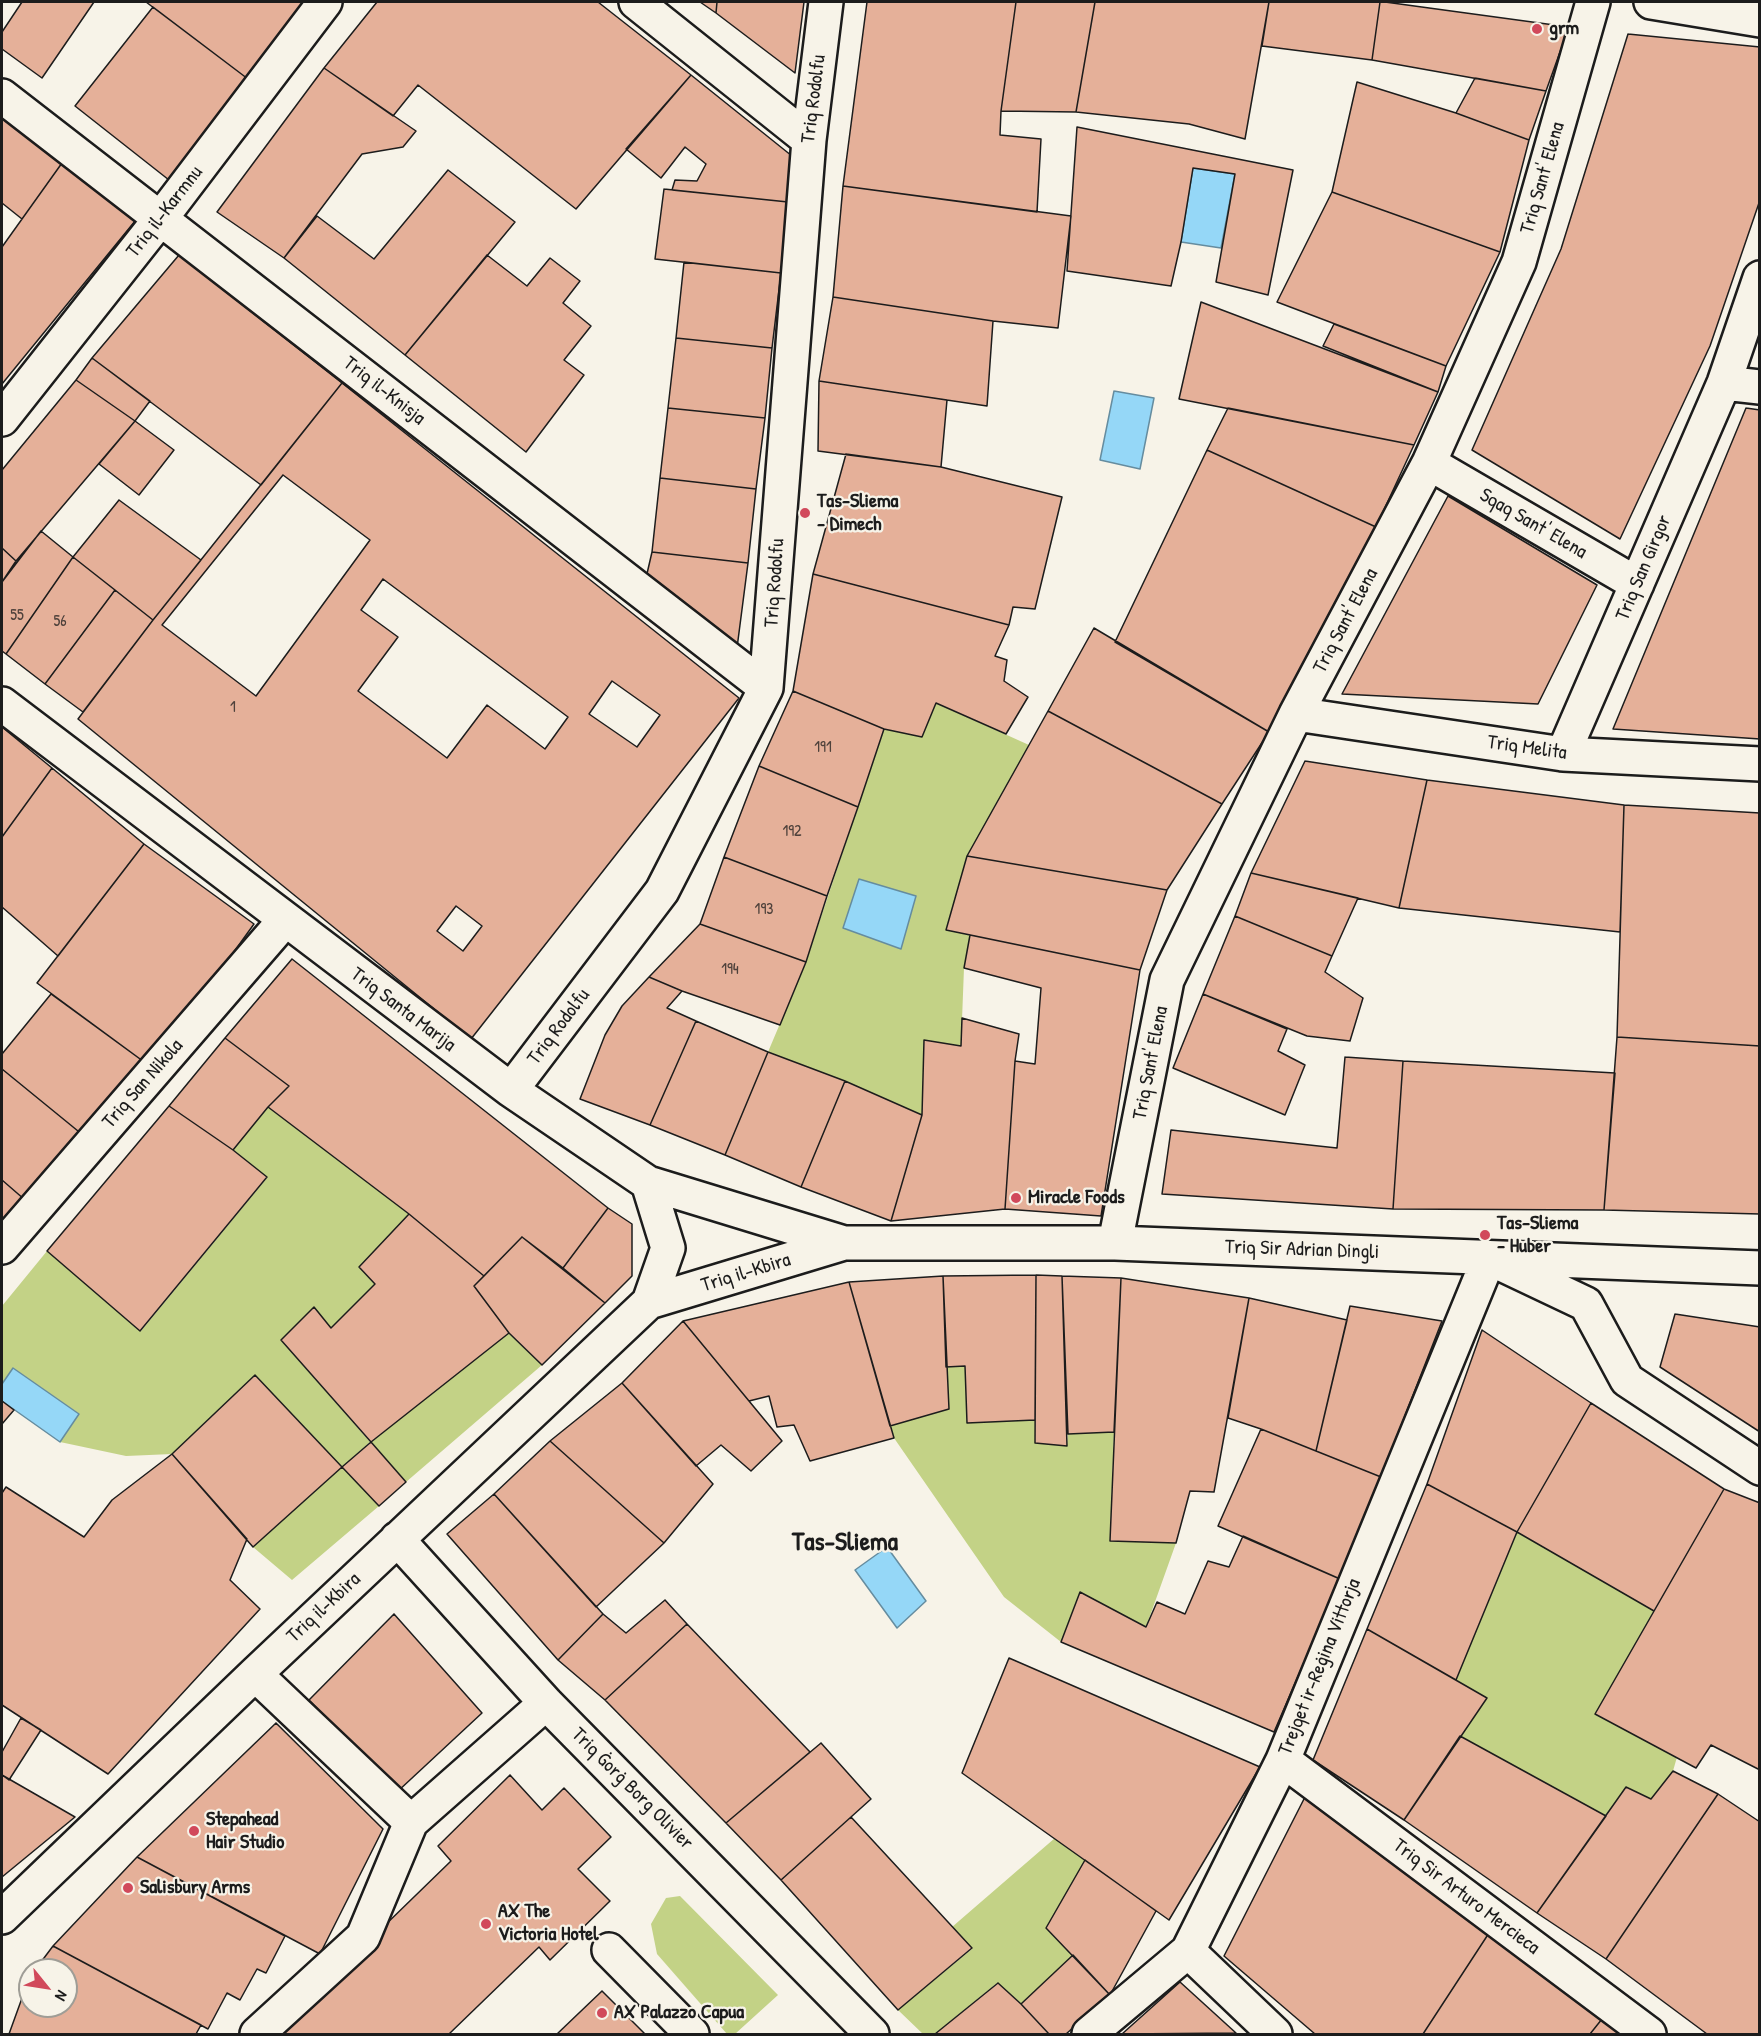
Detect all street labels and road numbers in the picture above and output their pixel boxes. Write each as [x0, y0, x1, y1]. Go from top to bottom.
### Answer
street label: Triq Rodolfu [797, 53, 831, 145]
street label: Triq Sant' Elena [1516, 119, 1570, 237]
street label: Triq il-Karmnu [122, 161, 208, 263]
street label: Triq il-Knisja [338, 352, 430, 430]
street label: Sqaq Sant' Elena [1475, 484, 1591, 564]
street label: Triq San Girgor [1611, 512, 1677, 624]
street label: Triq Rodolfu [760, 538, 790, 628]
street label: Triq Sant' Elena [1308, 564, 1384, 678]
street label: Triq Melita [1486, 731, 1568, 765]
street label: Triq Santa Marija [346, 963, 460, 1057]
street label: Triq Rodolfu [523, 984, 595, 1070]
street label: Triq Sant' Elena [1128, 1004, 1174, 1122]
street label: Triq San Nikola [98, 1034, 188, 1134]
street label: Triq Sir Adrian Dingli [1224, 1235, 1380, 1265]
street label: Triq il-Kbira [699, 1248, 793, 1298]
street label: Triq il-Kbira [282, 1568, 366, 1648]
street label: Trejqet ir-Reġina Vittorja [1274, 1575, 1366, 1759]
street label: Triq Ġorġ Borg Olivier [566, 1723, 698, 1855]
street label: Triq Sir Arturo Mercieca [1388, 1834, 1544, 1960]

